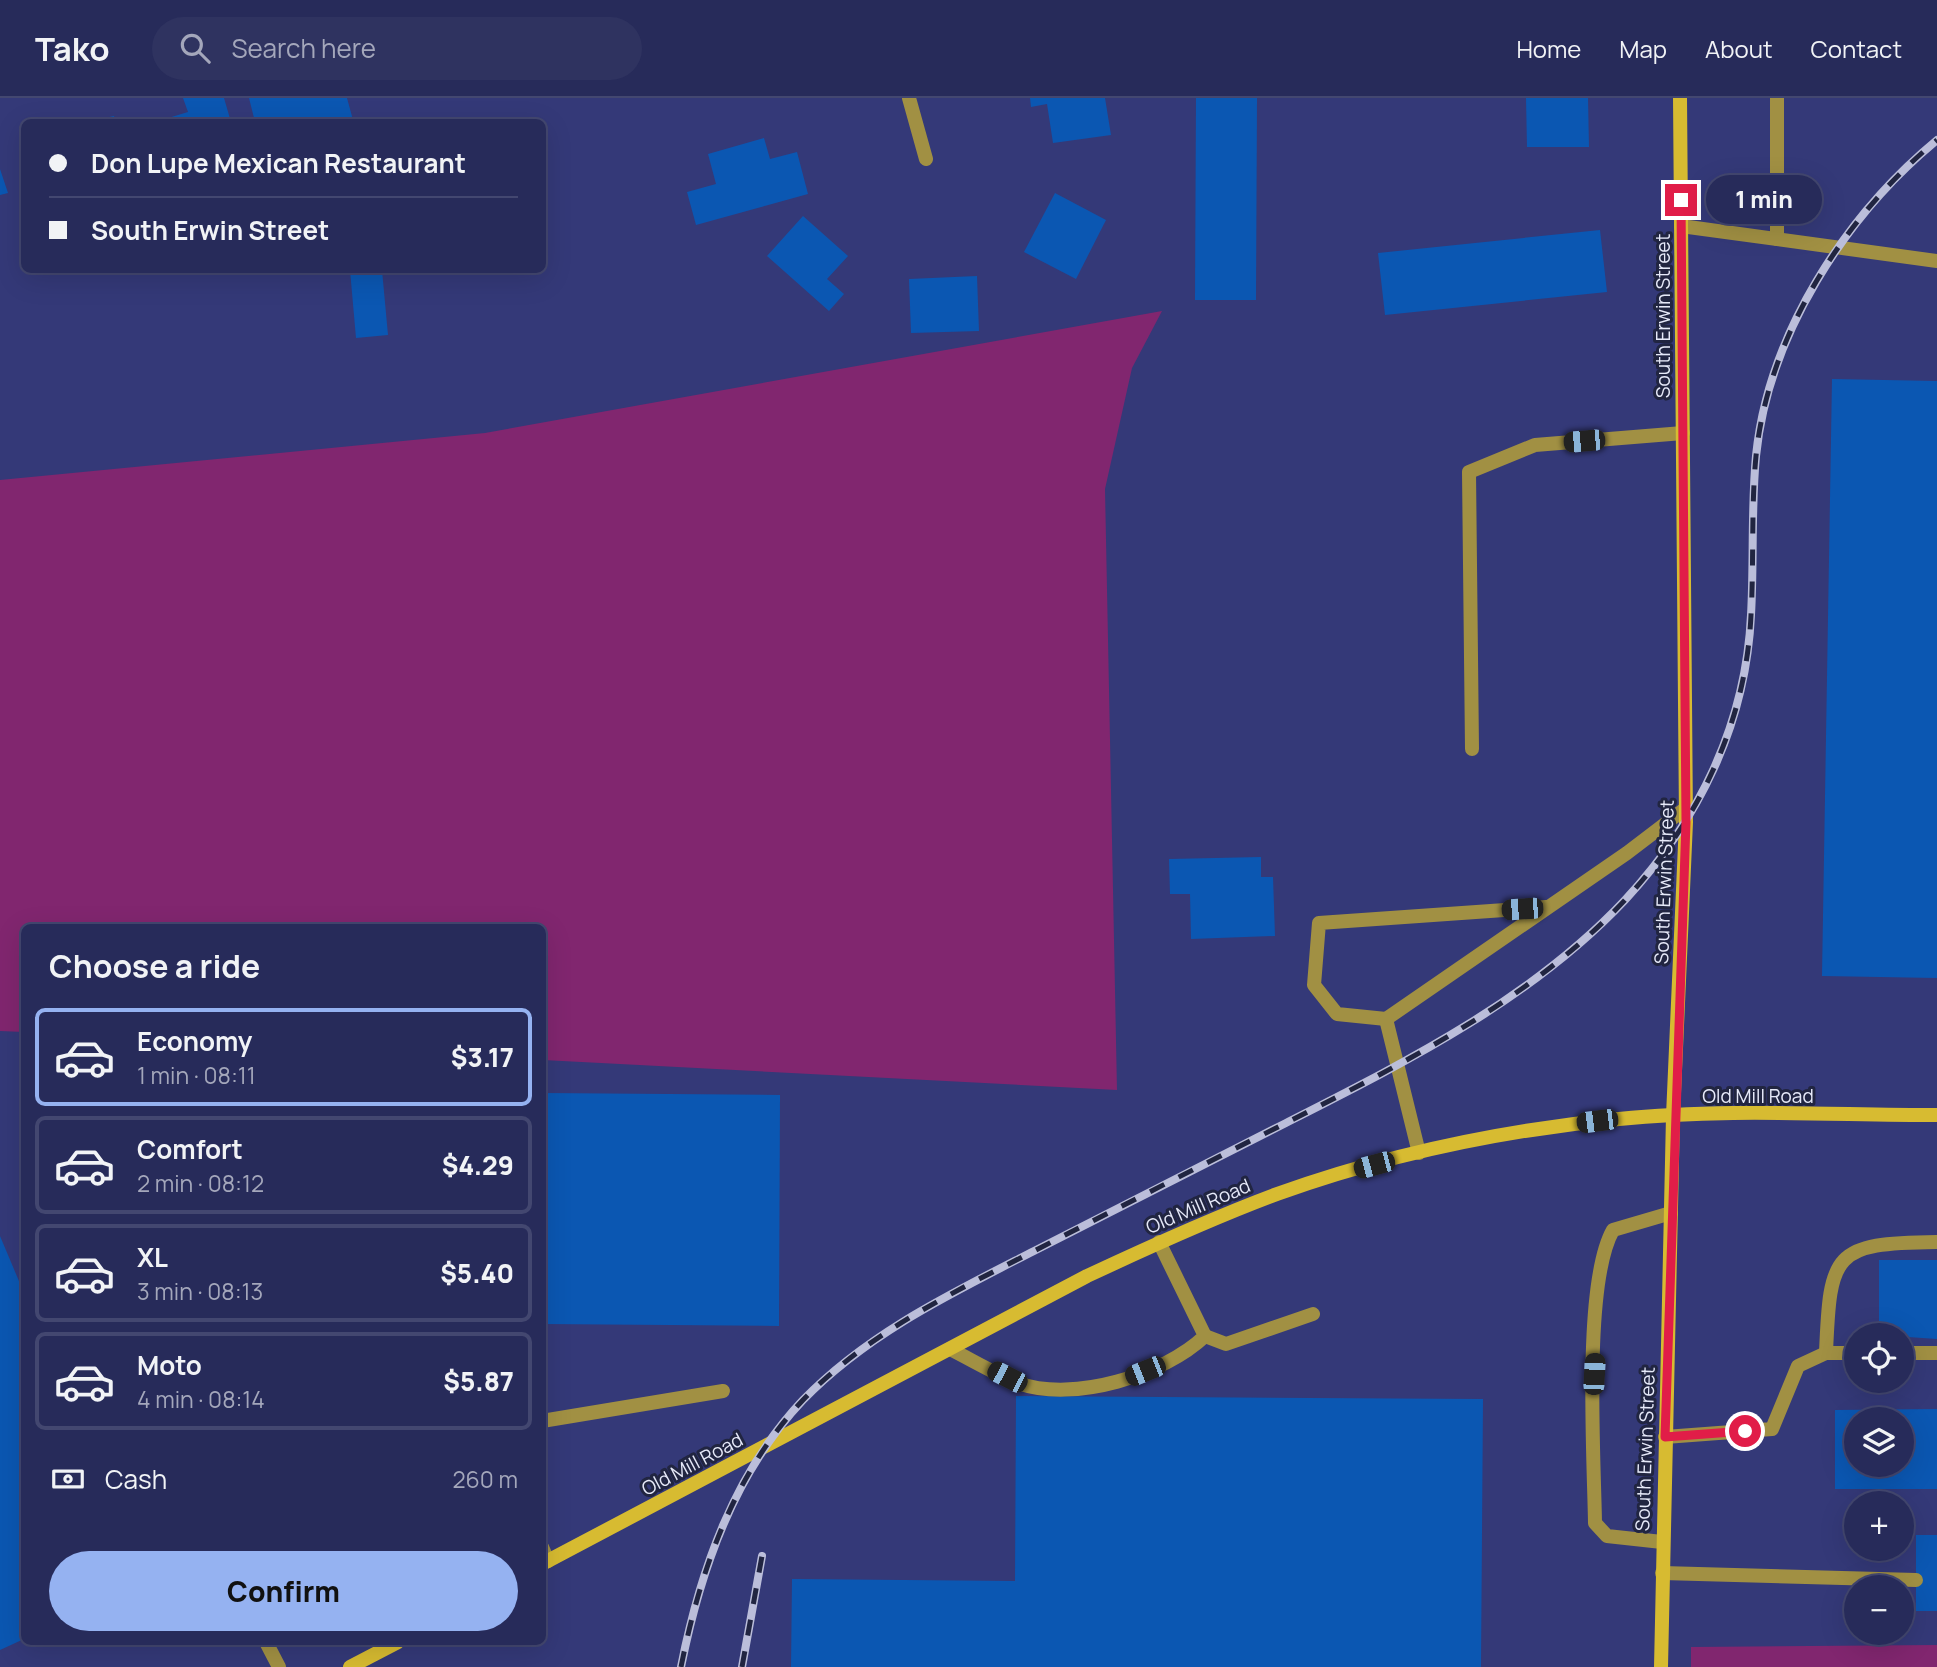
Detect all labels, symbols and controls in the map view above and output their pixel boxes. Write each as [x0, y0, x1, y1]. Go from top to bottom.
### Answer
search box [152, 17, 642, 80]
text: Tako [35, 26, 110, 71]
icon: search [176, 29, 214, 67]
text: Search here [232, 30, 376, 66]
text: Home [1516, 32, 1581, 65]
text: Map [1619, 32, 1667, 65]
text: About [1705, 32, 1773, 65]
text: Contact [1811, 32, 1902, 65]
text: Don Lupe Mexican Restaurant [91, 145, 466, 181]
callout: 1 min [1706, 176, 1821, 224]
text: 1 min [1735, 183, 1793, 215]
route end [1665, 184, 1697, 216]
text: South Erwin Street [91, 212, 329, 248]
street label: South Erwin Street [1650, 234, 1676, 398]
car [1563, 429, 1606, 453]
street label: South Erwin Street [1648, 799, 1680, 965]
car [1501, 897, 1544, 921]
text: Choose a ride [49, 944, 260, 988]
text: Economy [137, 1023, 252, 1059]
icon: car [53, 1026, 116, 1089]
text: $3.17 [451, 1039, 514, 1075]
text: 1 min · 08:11 [137, 1059, 256, 1091]
street label: Old Mill Road [1702, 1083, 1814, 1109]
car [1575, 1108, 1620, 1134]
text: Comfort [137, 1131, 243, 1167]
icon: car [53, 1134, 116, 1197]
text: $4.29 [442, 1147, 514, 1183]
car [1351, 1149, 1398, 1181]
text: 2 min · 08:12 [137, 1167, 264, 1199]
street label: Old Mill Road [1142, 1172, 1254, 1240]
text: XL [137, 1239, 168, 1275]
icon: car [53, 1242, 116, 1305]
text: $5.40 [440, 1255, 514, 1291]
text: 3 min · 08:13 [137, 1275, 263, 1307]
map controls [1844, 1323, 1914, 1645]
button: locate [1844, 1323, 1914, 1393]
text: Moto [137, 1347, 202, 1383]
icon: car [53, 1350, 116, 1413]
car [1583, 1352, 1606, 1396]
car [1122, 1353, 1169, 1389]
car [984, 1358, 1031, 1396]
text: $5.87 [443, 1363, 514, 1399]
street label: South Erwin Street [1629, 1366, 1661, 1532]
text: 4 min · 08:14 [137, 1383, 265, 1415]
button: layers [1844, 1407, 1914, 1477]
route start [1729, 1415, 1761, 1447]
street label: Old Mill Road [637, 1426, 747, 1502]
icon: cash [49, 1460, 87, 1498]
text: Cash [105, 1461, 167, 1497]
text: 260 m [452, 1463, 518, 1495]
button: + [1844, 1491, 1914, 1561]
button: Confirm [49, 1551, 518, 1631]
button: − [1844, 1575, 1914, 1645]

